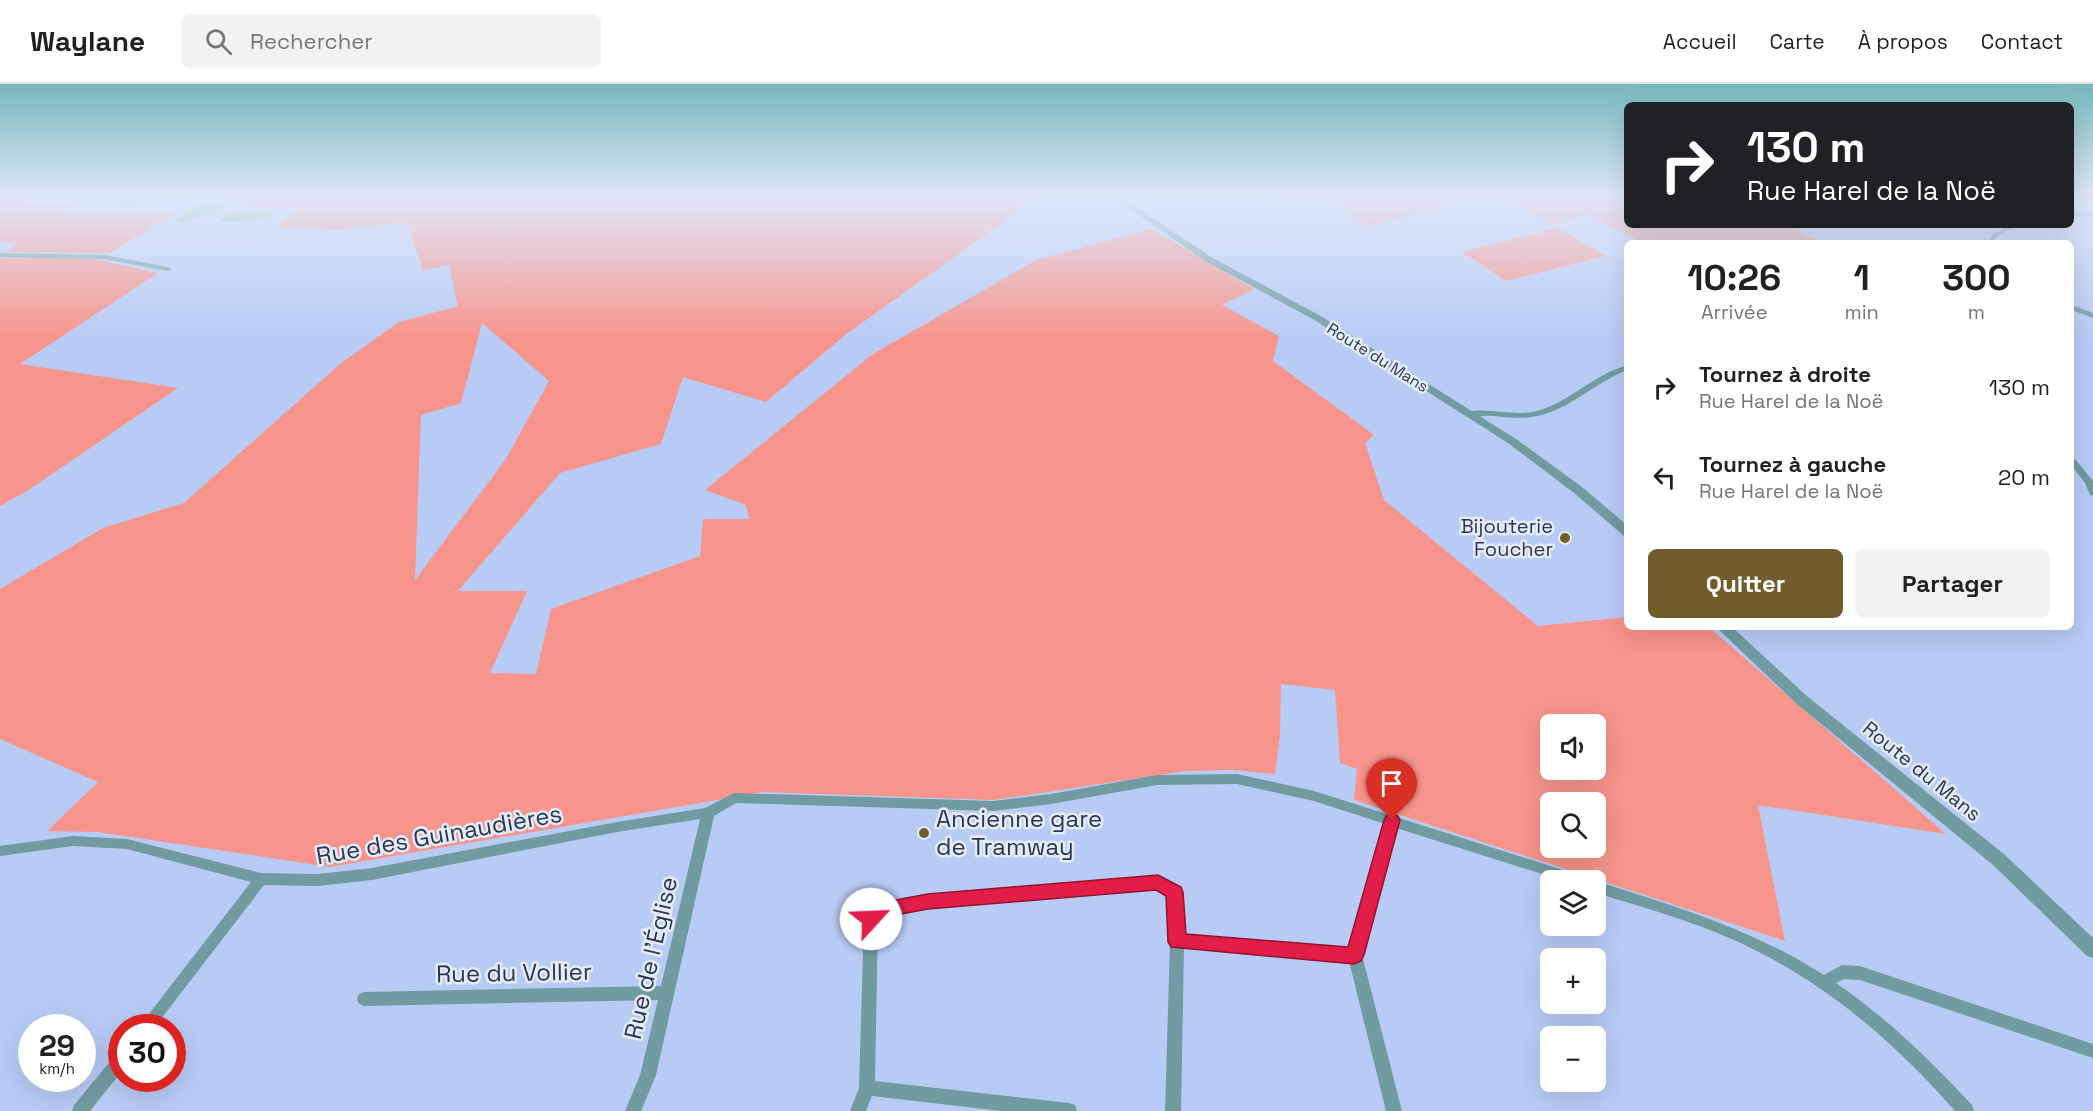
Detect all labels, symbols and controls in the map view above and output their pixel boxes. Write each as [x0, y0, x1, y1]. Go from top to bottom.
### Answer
search box [181, 14, 601, 68]
text: Waylane [30, 23, 145, 59]
icon: search [202, 25, 235, 58]
text: Rechercher [250, 27, 373, 55]
text: Accueil [1663, 28, 1737, 55]
text: Carte [1770, 28, 1825, 55]
text: À propos [1858, 28, 1948, 55]
text: Contact [1981, 28, 2063, 55]
text: 130 m [1747, 121, 1865, 174]
icon: right [1648, 126, 1726, 204]
text: Rue Harel de la Noë [1747, 173, 1996, 208]
text: 10:26 [1687, 255, 1781, 301]
text: 1 [1854, 255, 1870, 301]
text: 300 [1942, 255, 2011, 301]
text: Arrivée [1701, 299, 1768, 325]
text: min [1845, 299, 1879, 325]
text: m [1968, 299, 1985, 325]
street label: Route du Mans [1323, 318, 1432, 397]
text: Tournez à droite [1699, 360, 1871, 388]
icon: right [1648, 371, 1681, 404]
text: 130 m [1989, 373, 2050, 401]
text: Rue Harel de la Noë [1699, 388, 1883, 414]
text: Tournez à gauche [1699, 450, 1886, 478]
icon: left [1648, 461, 1681, 494]
text: 20 m [1998, 463, 2050, 491]
text: Rue Harel de la Noë [1699, 478, 1883, 504]
place label: Bijouterie Foucher [1460, 513, 1553, 562]
marker: Bijouterie Foucher [1558, 531, 1572, 545]
button: Quitter [1648, 549, 1843, 618]
button: Partager [1855, 549, 2050, 618]
map controls [1540, 714, 1606, 1092]
button: sound [1540, 714, 1606, 780]
street label: Route du Mans [1858, 715, 1986, 827]
pin [1366, 758, 1417, 820]
icon: arrive [1375, 767, 1408, 800]
button: search [1540, 792, 1606, 858]
street label: Rue des Guinaudières [314, 798, 564, 871]
place label: Ancienne gare de Tramway [936, 803, 1102, 862]
marker: Ancienne gare de Tramway [917, 826, 931, 840]
button: layers [1540, 870, 1606, 936]
street label: Rue de l'Église [617, 874, 684, 1042]
position arrow [839, 887, 903, 951]
button: + [1540, 948, 1606, 1014]
street label: Rue du Vollier [436, 956, 592, 989]
speed limit sign: 30 [108, 1014, 186, 1092]
text: 29 [39, 1026, 75, 1065]
button: − [1540, 1026, 1606, 1092]
text: km/h [39, 1059, 75, 1078]

